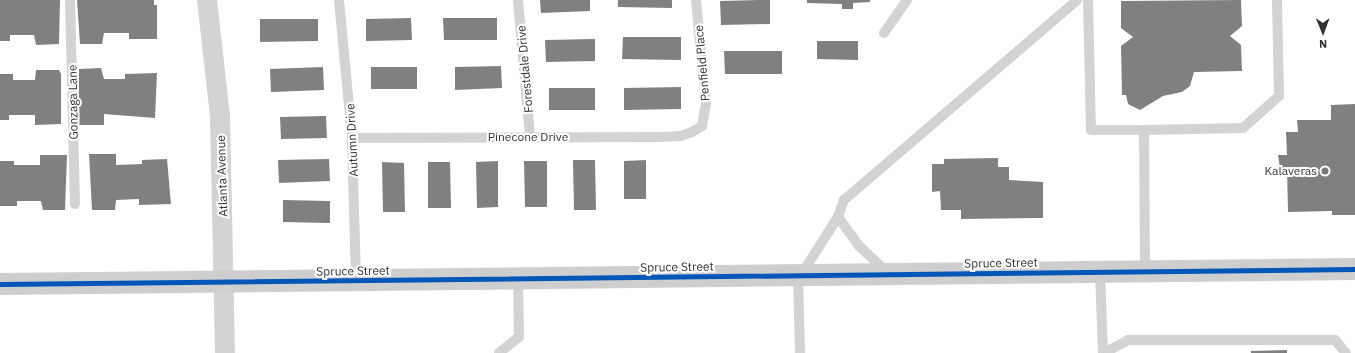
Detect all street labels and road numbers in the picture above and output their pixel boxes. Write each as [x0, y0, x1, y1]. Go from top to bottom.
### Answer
street label: Penfield Place [691, 24, 713, 102]
street label: Forestdale Drive [514, 25, 536, 113]
street label: Gonzaga Lane [65, 64, 81, 140]
street label: Autumn Drive [343, 103, 361, 177]
street label: Pinecone Drive [488, 130, 568, 144]
street label: Atlanta Avenue [213, 135, 231, 217]
street label: Spruce Street [964, 255, 1038, 271]
street label: Spruce Street [640, 259, 714, 275]
street label: Spruce Street [316, 263, 390, 279]

